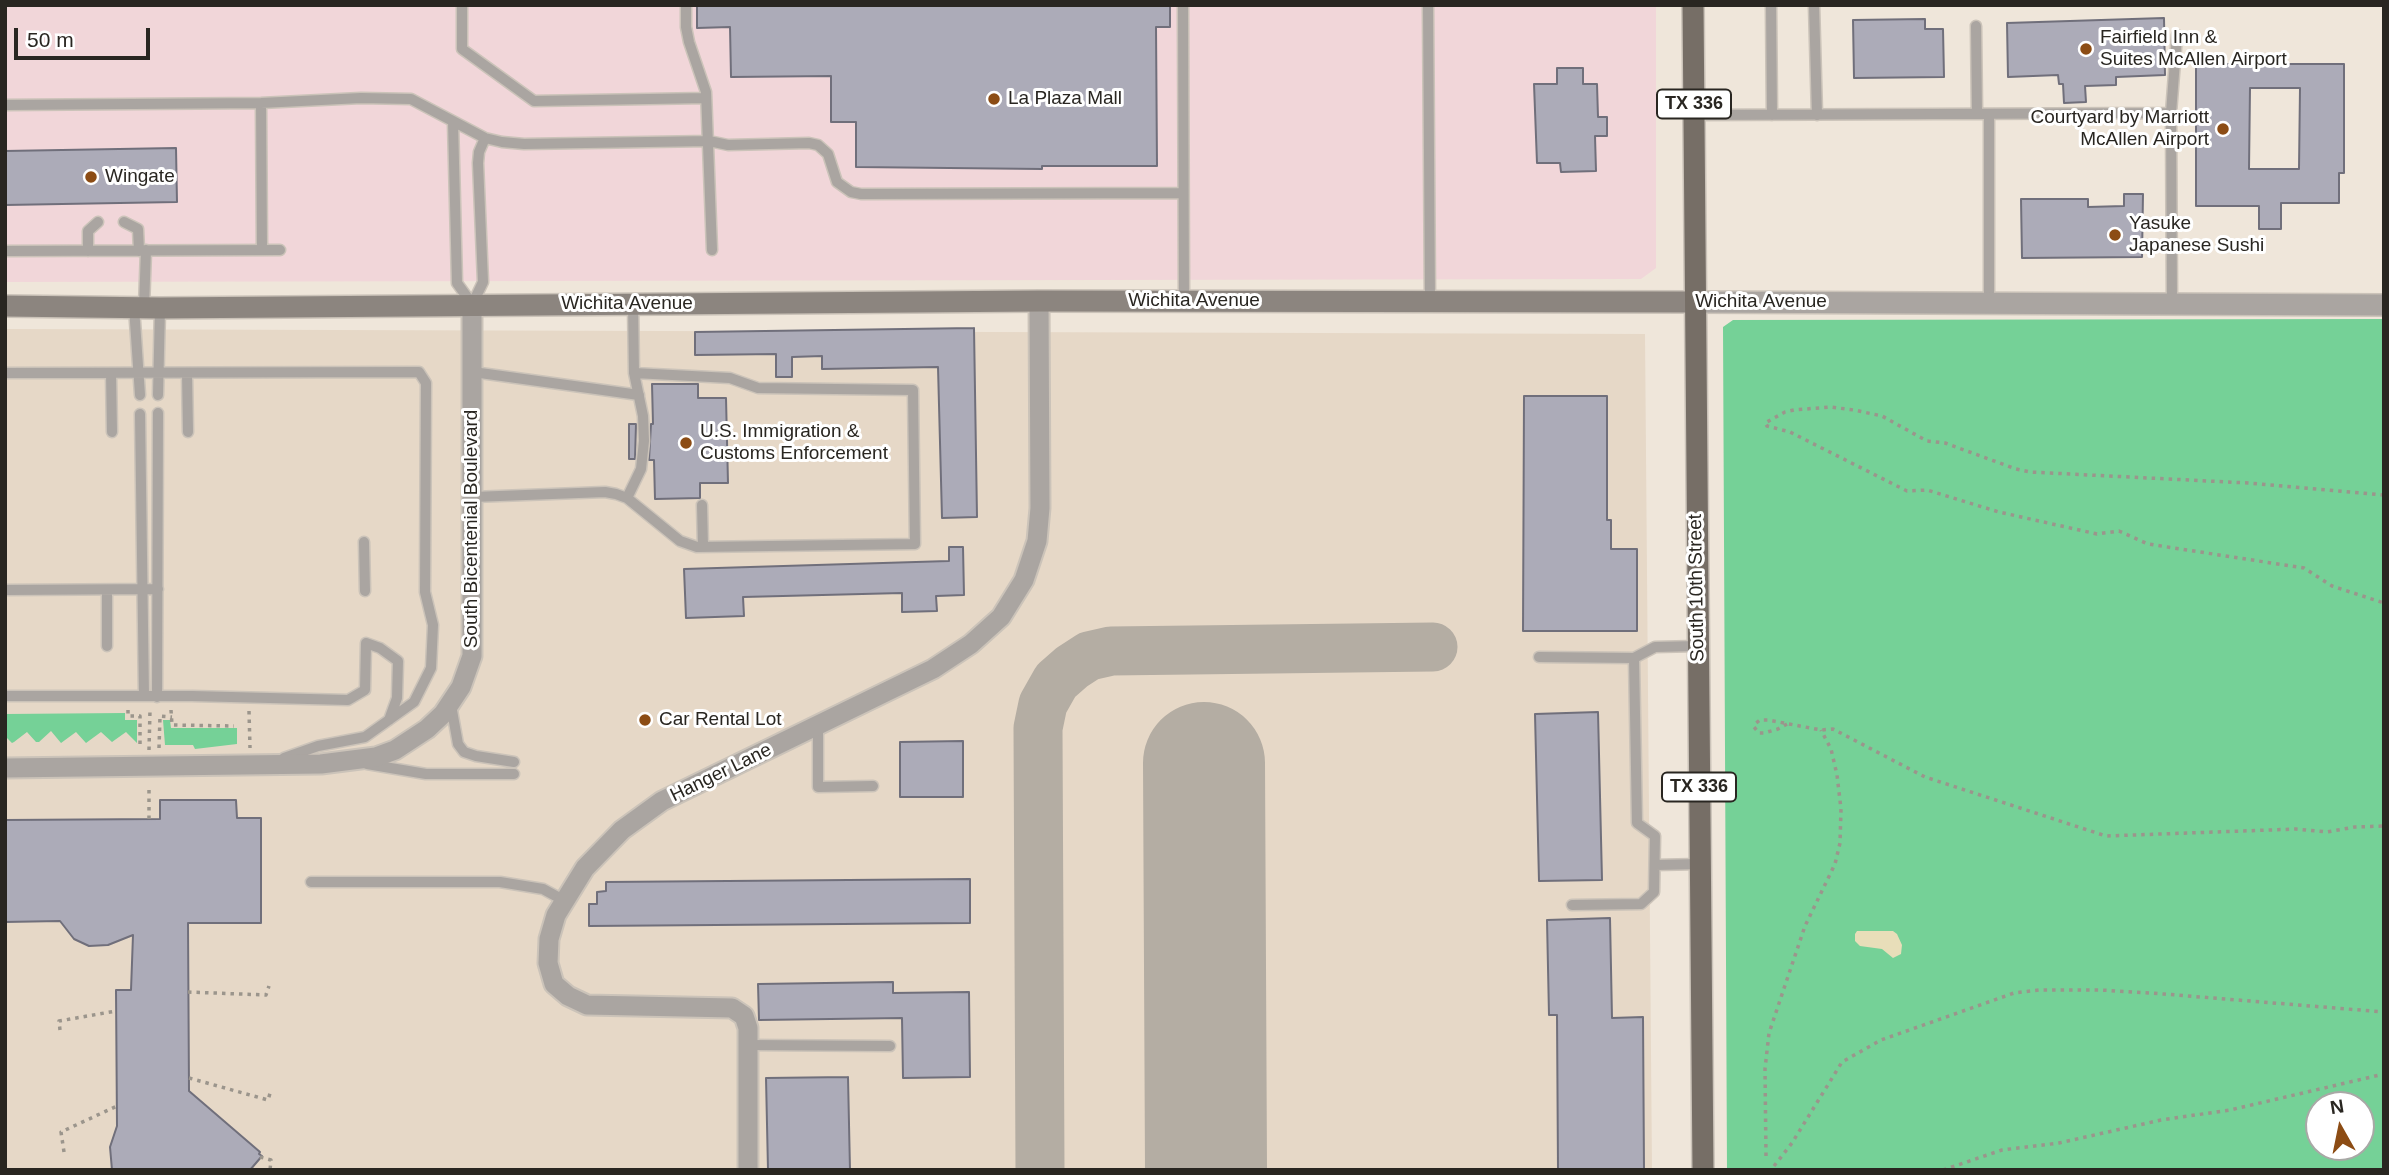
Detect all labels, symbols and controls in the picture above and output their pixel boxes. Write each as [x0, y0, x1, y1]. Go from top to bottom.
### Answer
scale bar [18, 14, 154, 58]
place label: Fairfield Inn & Suites McAllen Airport [2100, 27, 2287, 71]
text: 50 m [27, 28, 74, 51]
marker: Fairfield Inn & Suites McAllen Airport [2078, 41, 2094, 57]
place label: La Plaza Mall [1008, 88, 1122, 110]
road number: TX 336 [1657, 90, 1731, 119]
marker: La Plaza Mall [986, 91, 1002, 107]
place label: Courtyard by Marriott McAllen Airport [2031, 107, 2209, 151]
marker: Courtyard by Marriott McAllen Airport [2215, 121, 2231, 137]
place label: Wingate [105, 166, 175, 188]
marker: Wingate [83, 169, 99, 185]
place label: Yasuke Japanese Sushi [2129, 213, 2264, 257]
marker: Yasuke Japanese Sushi [2107, 227, 2123, 243]
street label: Wichita Avenue [1128, 290, 1260, 312]
street label: Wichita Avenue [1695, 291, 1827, 313]
street label: Wichita Avenue [561, 293, 693, 315]
street label: South Bicentenial Boulevard [461, 410, 483, 648]
place label: U.S. Immigration & Customs Enforcement [700, 421, 888, 465]
marker: U.S. Immigration & Customs Enforcement [678, 435, 694, 451]
street label: South 10th Street [1684, 514, 1710, 662]
place label: Car Rental Lot [659, 709, 782, 731]
marker: Car Rental Lot [637, 712, 653, 728]
street label: Hanger Lane [667, 739, 775, 807]
road number: TX 336 [1662, 772, 1736, 802]
north arrow [2305, 1091, 2375, 1161]
text: N [2329, 1095, 2345, 1118]

